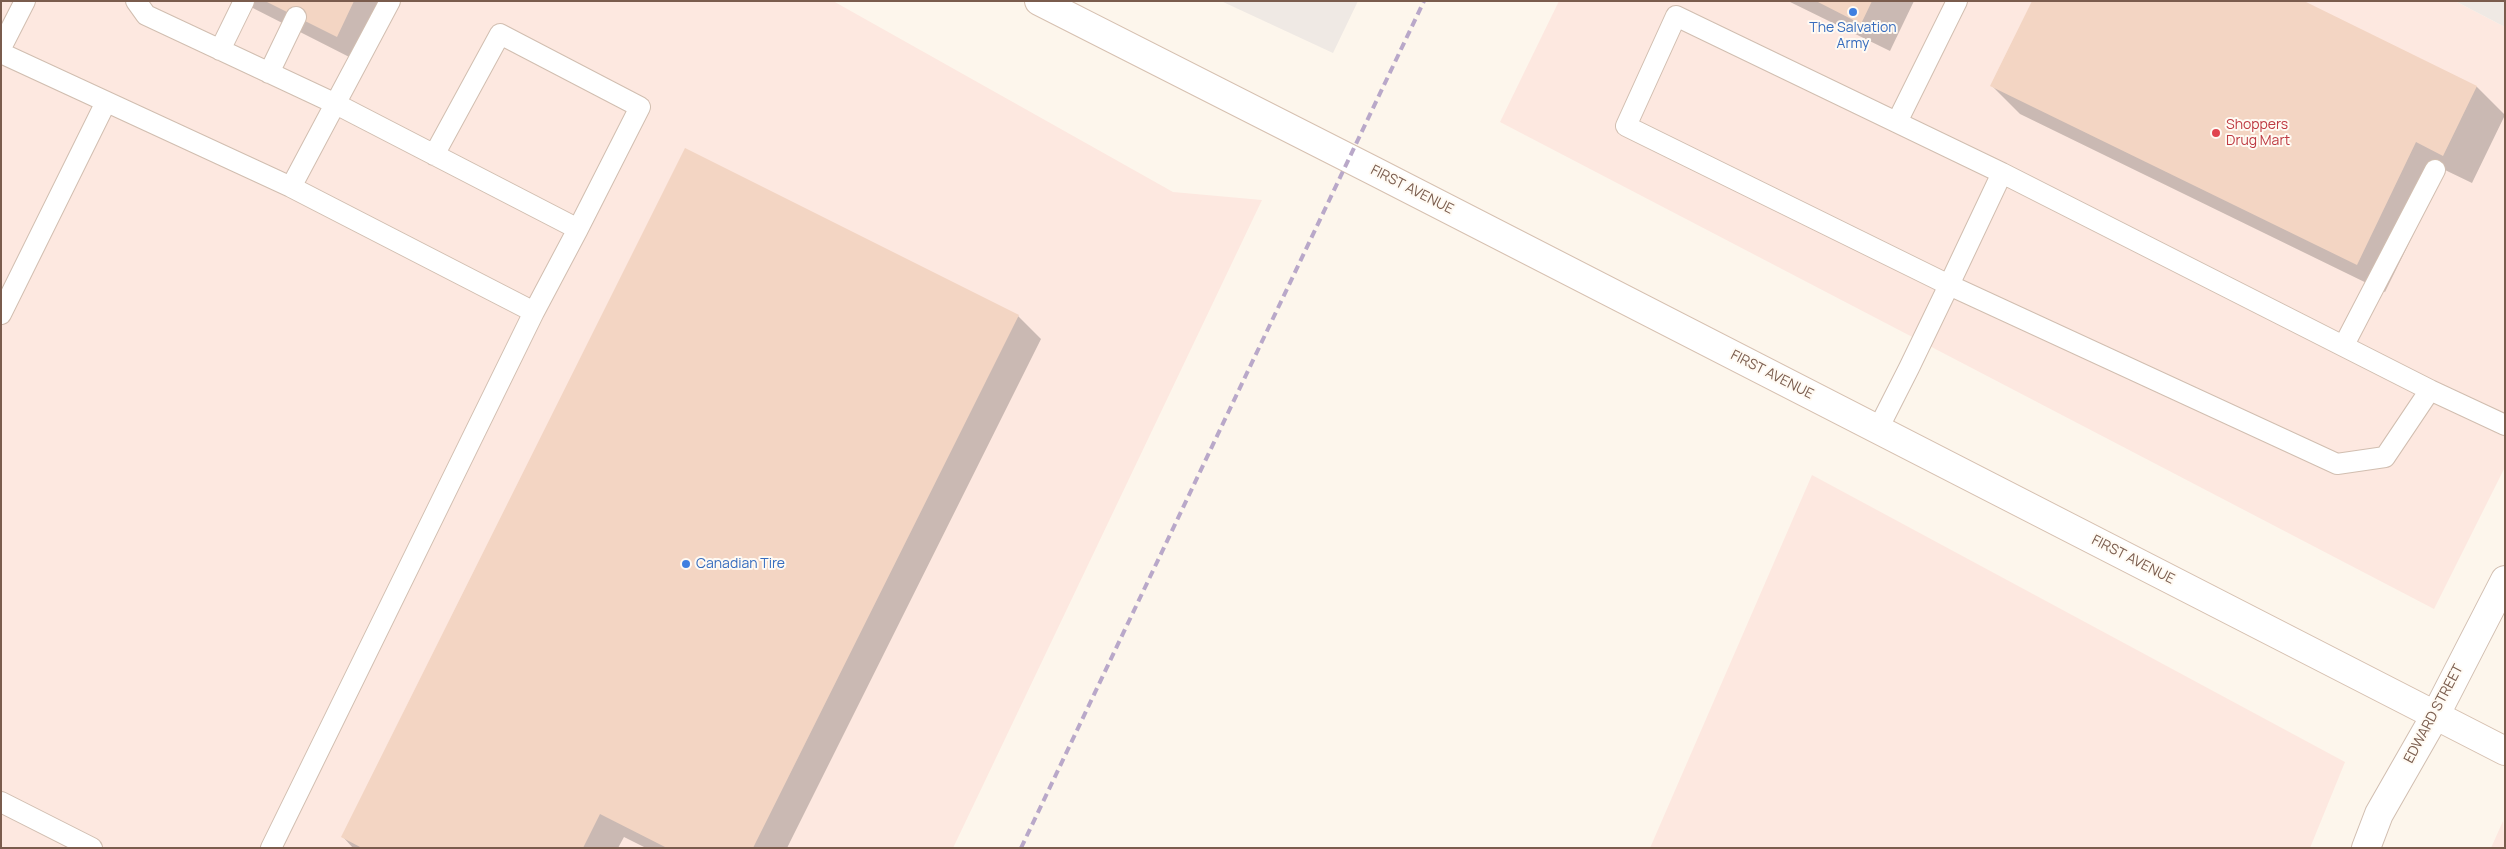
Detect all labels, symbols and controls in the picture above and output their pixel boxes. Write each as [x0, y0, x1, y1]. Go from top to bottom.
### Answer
marker: The Salvation Army [1847, 6, 1859, 18]
place label: The Salvation Army [1809, 20, 1897, 52]
place label: Shoppers Drug Mart [2226, 117, 2290, 150]
marker: Shoppers Drug Mart [2210, 127, 2222, 139]
street label: FIRST AVENUE [1368, 162, 1456, 218]
street label: FIRST AVENUE [1728, 347, 1816, 403]
street label: FIRST AVENUE [2089, 532, 2177, 588]
place label: Canadian Tire [696, 556, 785, 572]
marker: Canadian Tire [680, 558, 692, 570]
street label: EDWARD STREET [2401, 662, 2467, 766]

